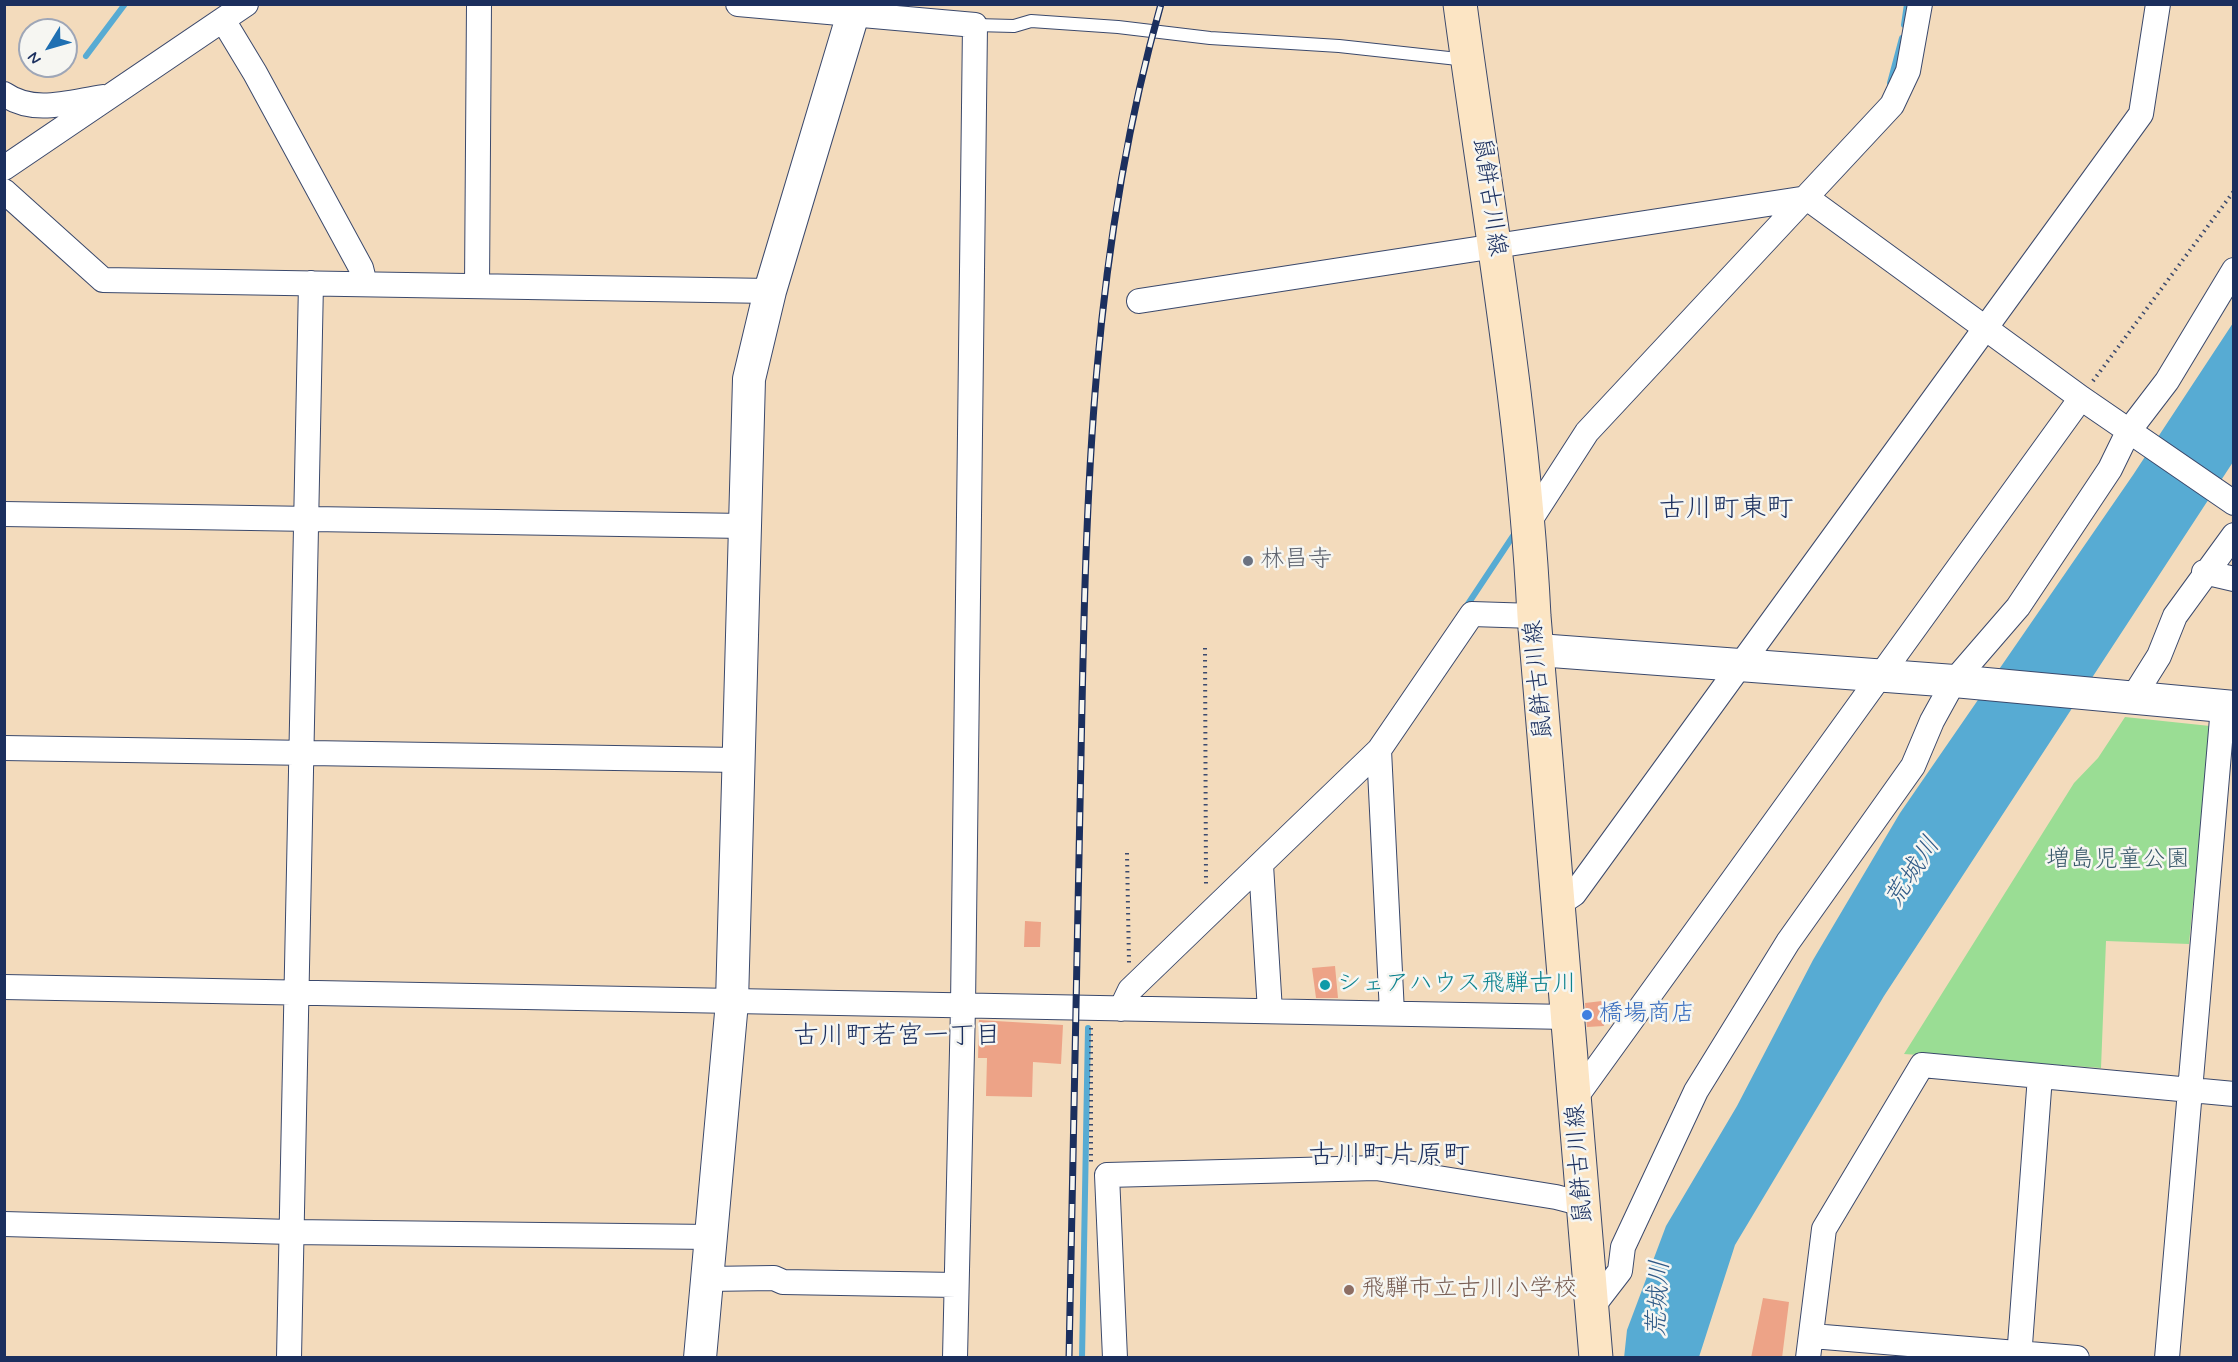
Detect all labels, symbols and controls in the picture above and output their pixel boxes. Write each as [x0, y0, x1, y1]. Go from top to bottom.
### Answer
north arrow [18, 18, 78, 78]
text: N [23, 47, 46, 69]
street label: 鼠餅古川線 [1465, 136, 1511, 258]
district label: 古川町東町 [1659, 494, 1793, 526]
place label: 林昌寺 [1260, 547, 1332, 575]
marker: 林昌寺 [1241, 554, 1255, 568]
street label: 鼠餅古川線 [1520, 619, 1560, 741]
water label: 荒城川 [1880, 832, 1948, 914]
park label: 増島児童公園 [2046, 847, 2190, 875]
place label: シェアハウス飛騨古川 [1337, 971, 1577, 999]
marker: シェアハウス飛騨古川 [1318, 978, 1332, 992]
place label: 橋場商店 [1599, 1001, 1695, 1029]
marker: 橋場商店 [1580, 1008, 1594, 1022]
district label: 古川町若宮一丁目 [793, 1022, 1001, 1054]
street label: 鼠餅古川線 [1562, 1103, 1600, 1225]
district label: 古川町片原町 [1308, 1141, 1470, 1173]
water label: 荒城川 [1642, 1259, 1678, 1339]
place label: 飛騨市立古川小学校 [1361, 1276, 1577, 1304]
marker: 飛騨市立古川小学校 [1342, 1283, 1356, 1297]

